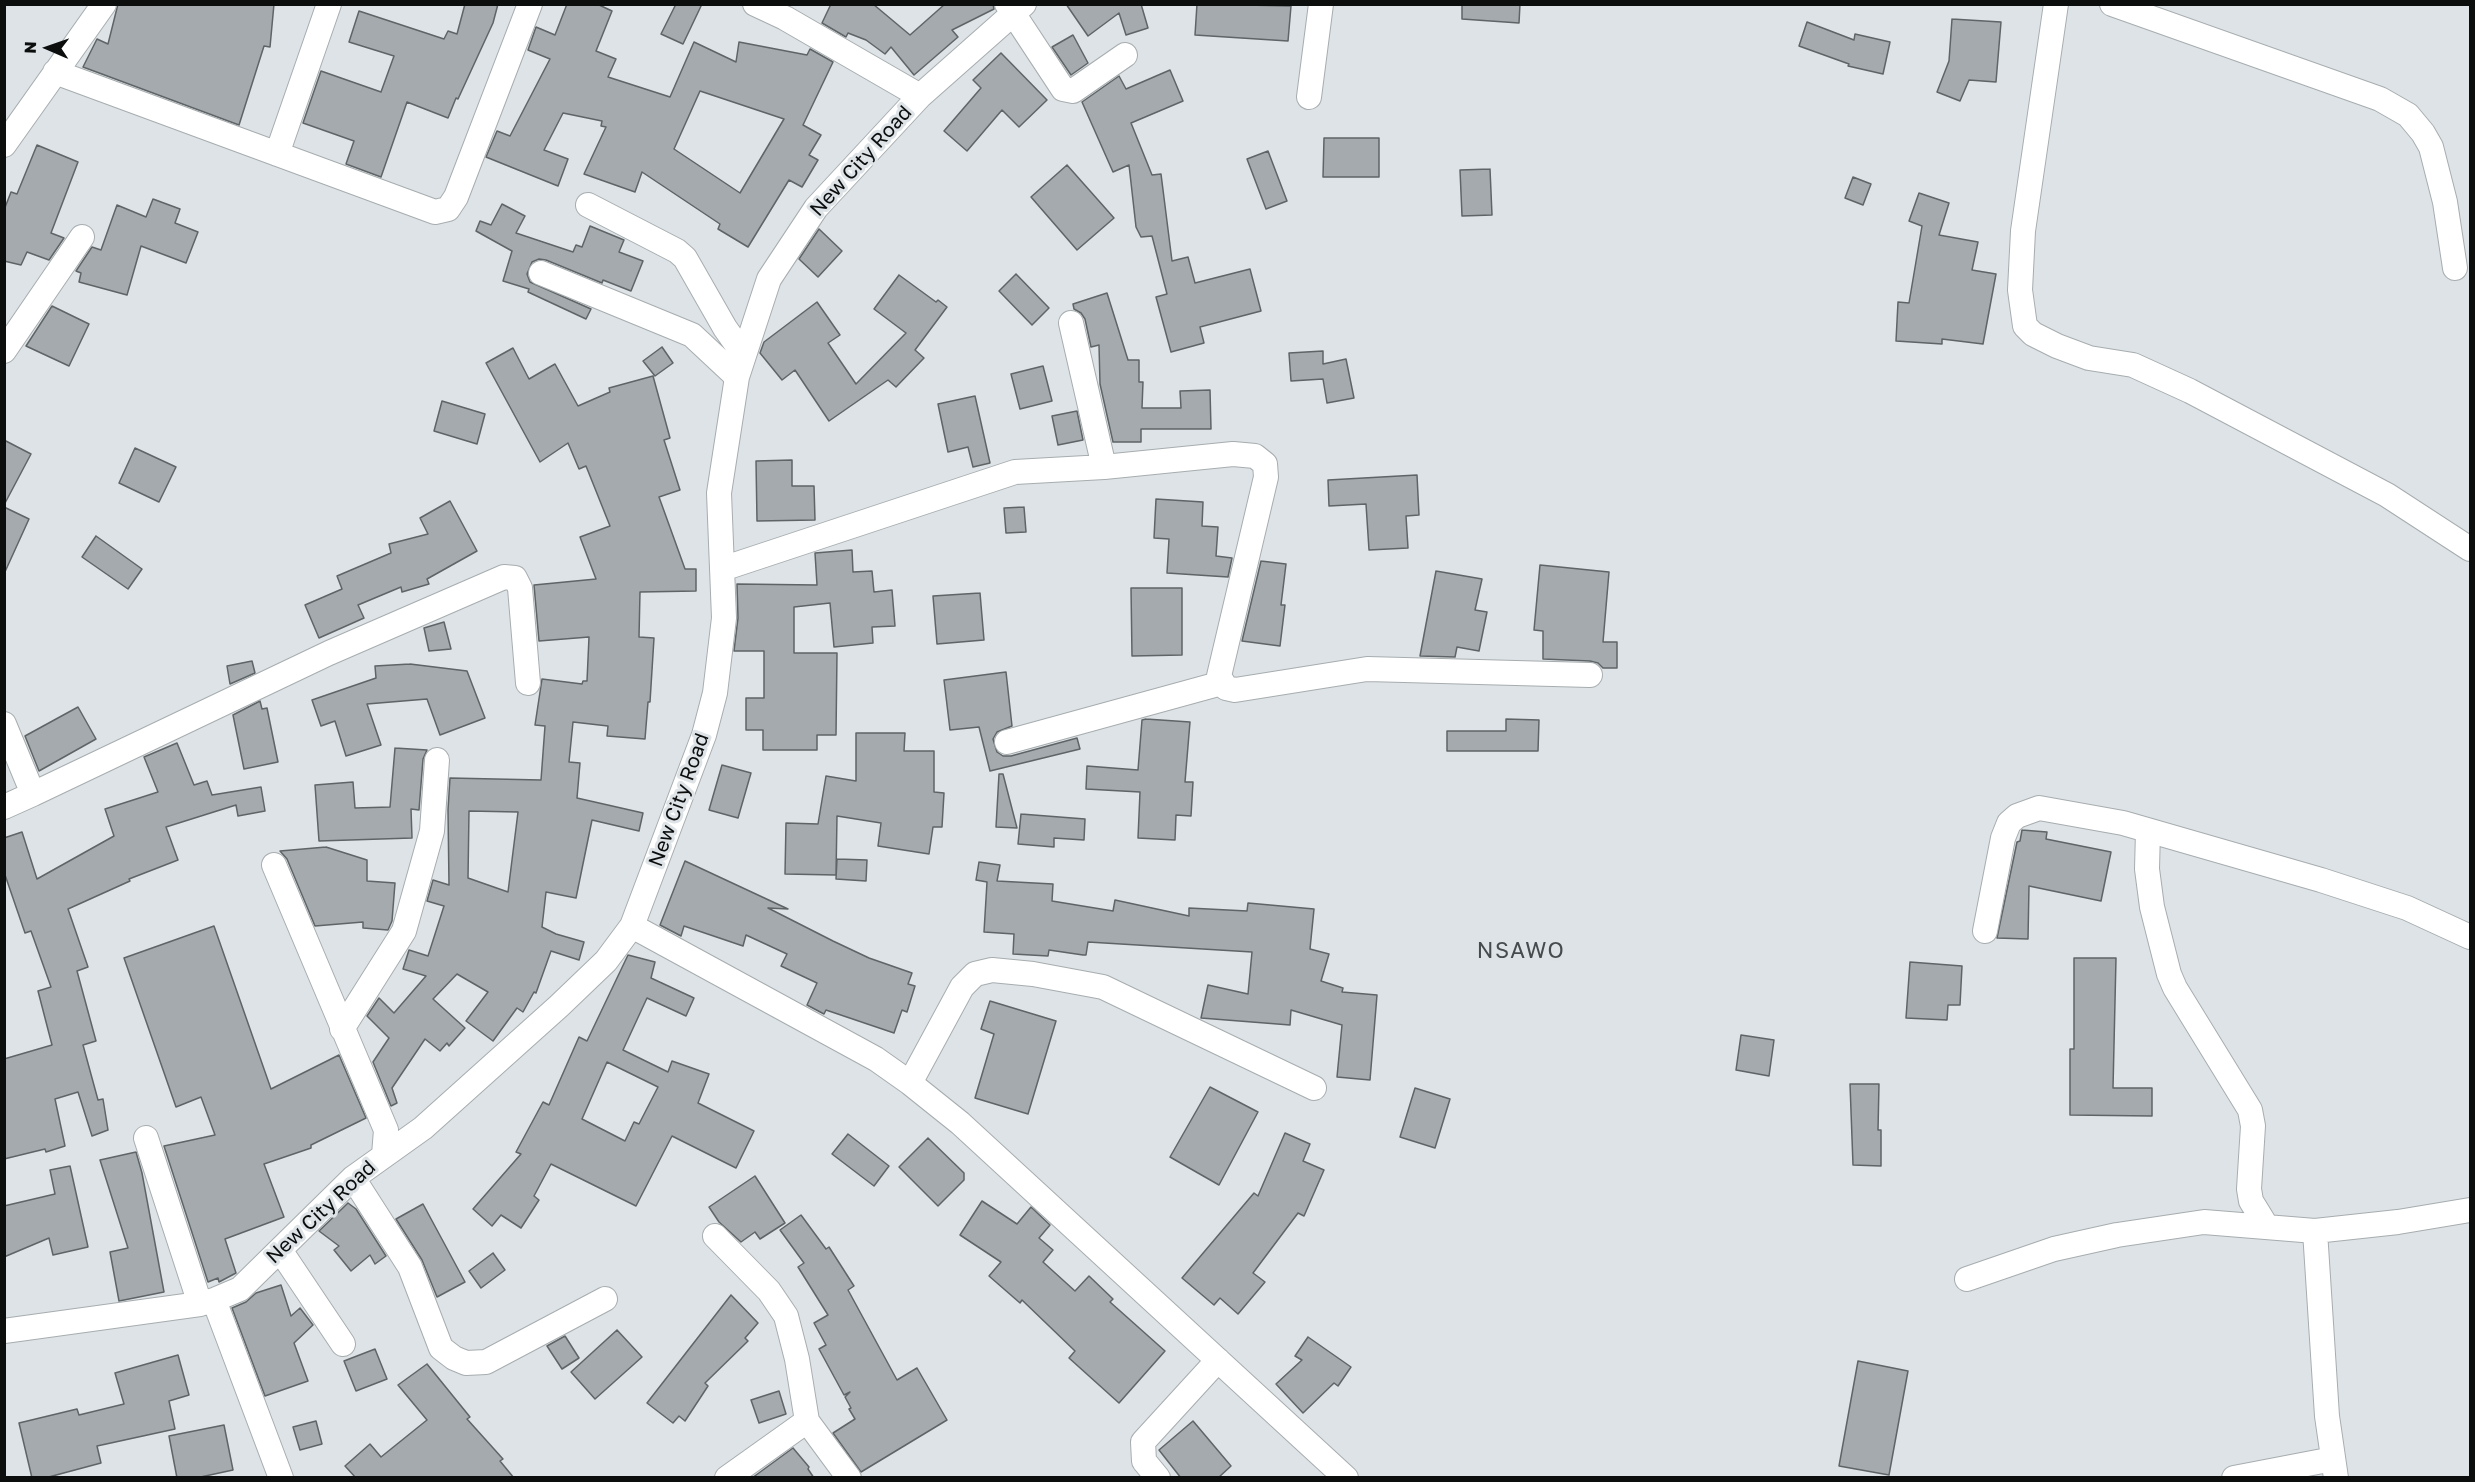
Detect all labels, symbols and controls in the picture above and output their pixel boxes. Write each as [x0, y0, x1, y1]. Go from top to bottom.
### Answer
north arrow [18, 18, 78, 78]
text: N [20, 41, 40, 54]
street label: New City Road [805, 101, 917, 221]
street label: New City Road [644, 730, 714, 870]
district label: NSAWO [1477, 938, 1565, 964]
street label: New City Road [261, 1155, 381, 1269]

